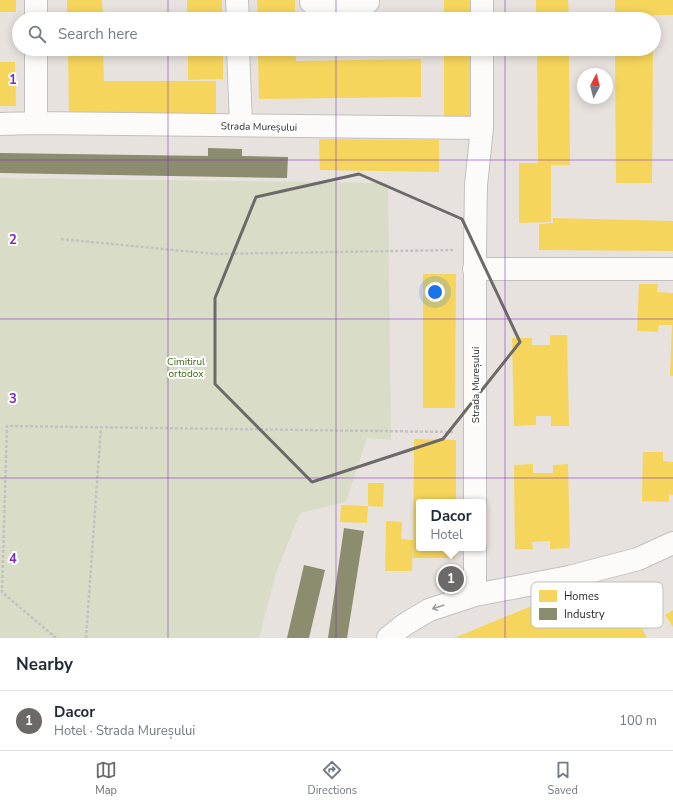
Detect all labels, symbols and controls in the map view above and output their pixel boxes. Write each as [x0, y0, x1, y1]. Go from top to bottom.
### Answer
search box [12, 12, 661, 56]
icon: search [26, 23, 48, 45]
text: Search here [58, 24, 138, 44]
north arrow [577, 68, 613, 104]
text: 1 [9, 71, 17, 89]
street label: Strada Mureșului [221, 119, 297, 135]
text: 2 [9, 231, 17, 249]
your location [425, 282, 445, 302]
street label: Strada Mureșului [469, 347, 483, 423]
park label: Cimitirul ortodox [167, 355, 205, 381]
text: 3 [9, 390, 17, 408]
popup [416, 499, 486, 551]
text: Dacor [430, 506, 472, 526]
text: Hotel [430, 526, 463, 544]
text: 4 [9, 550, 17, 568]
pin: 1 [438, 564, 464, 594]
legend [531, 582, 663, 628]
text: Homes [564, 589, 599, 604]
one-way arrow [432, 604, 445, 611]
text: Industry [564, 607, 605, 622]
text: Nearby [16, 653, 73, 676]
text: Dacor [54, 702, 95, 722]
text: 1 [25, 712, 33, 730]
text: 100 m [619, 712, 657, 730]
text: Hotel · Strada Mureșului [54, 722, 195, 740]
tab: Map [95, 759, 117, 798]
tab: Directions [307, 759, 357, 798]
tab: Saved [547, 759, 578, 798]

